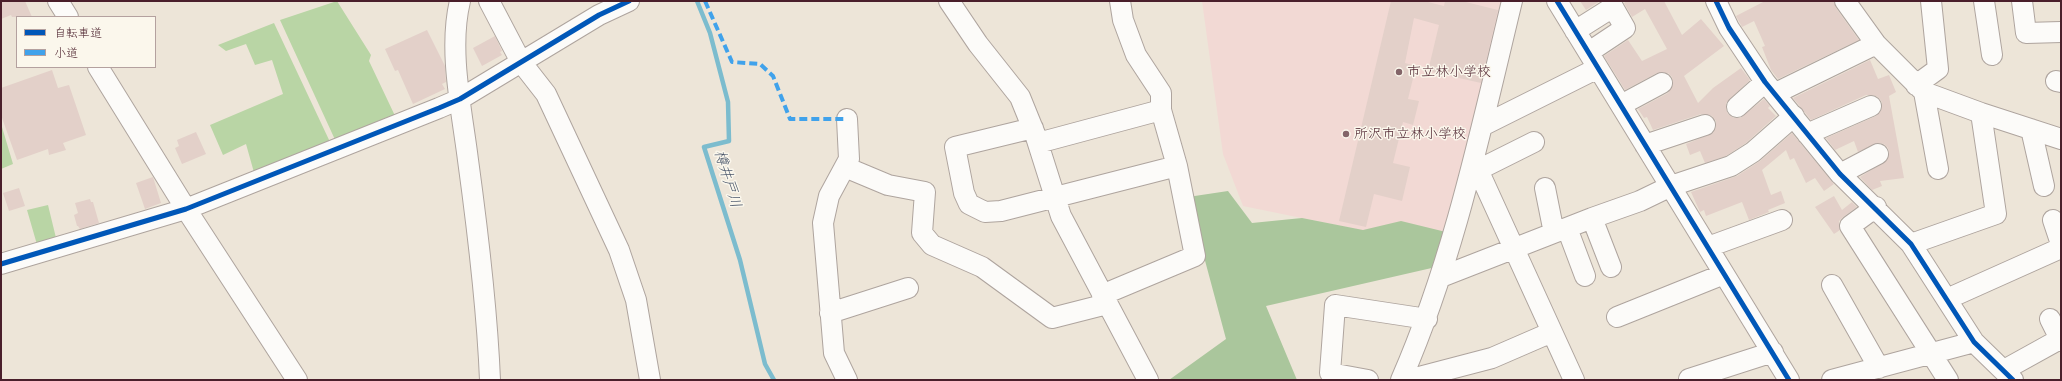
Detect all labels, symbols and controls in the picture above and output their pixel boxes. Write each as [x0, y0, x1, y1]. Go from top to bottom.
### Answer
legend [16, 16, 156, 68]
text: 自転車道 [54, 26, 102, 41]
text: 小道 [54, 46, 78, 61]
place label: 市立林小学校 [1407, 64, 1491, 80]
marker: 市立林小学校 [1394, 67, 1404, 77]
place label: 所沢市立林小学校 [1354, 126, 1466, 142]
marker: 所沢市立林小学校 [1341, 129, 1351, 139]
water label: 樽井戸川 [710, 148, 744, 210]

